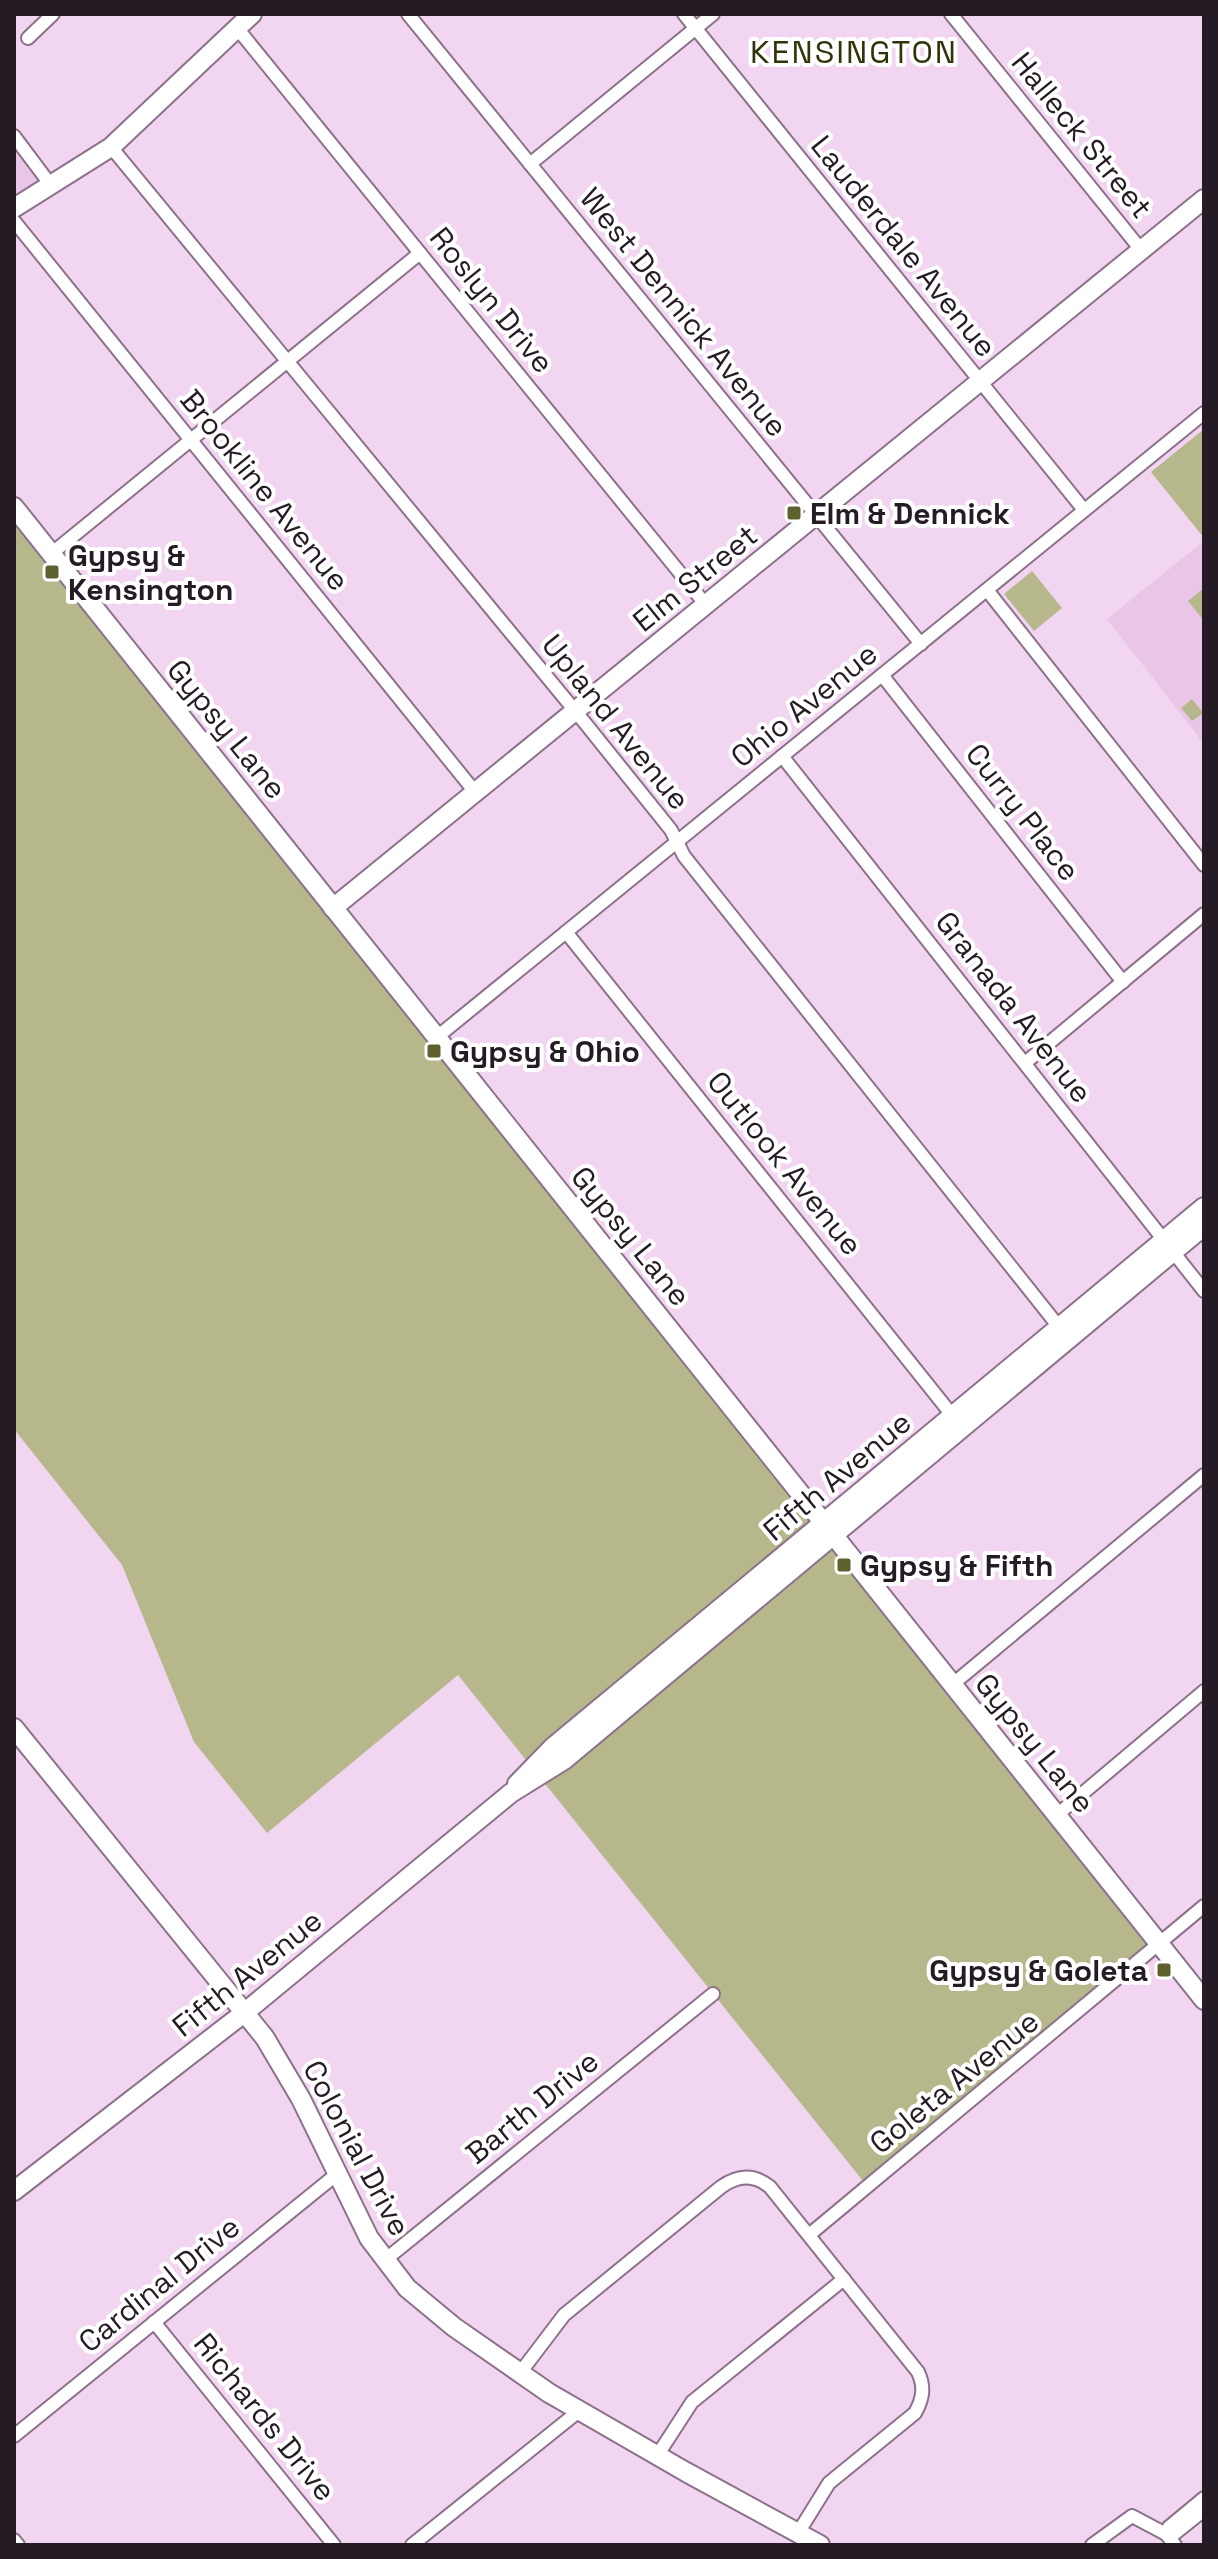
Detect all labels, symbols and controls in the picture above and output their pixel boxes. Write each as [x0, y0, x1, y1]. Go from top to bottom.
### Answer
district label: KENSINGTON [750, 32, 958, 72]
street label: Halleck Street [1003, 44, 1161, 226]
street label: Lauderdale Avenue [803, 127, 1005, 365]
street label: West Dennick Avenue [571, 179, 797, 445]
street label: Roslyn Drive [421, 219, 563, 381]
street label: Brookline Avenue [172, 381, 358, 599]
place label: Elm & Dennick [810, 494, 1010, 533]
marker: Elm & Dennick [785, 504, 803, 522]
street label: Elm Street [625, 516, 765, 640]
place label: Gypsy & Kensington [68, 536, 233, 609]
marker: Gypsy & Kensington [43, 563, 61, 581]
street label: Upland Avenue [533, 626, 699, 818]
street label: Ohio Avenue [723, 634, 885, 776]
street label: Gypsy Lane [159, 651, 295, 807]
street label: Curry Place [957, 735, 1089, 889]
street label: Granada Avenue [927, 903, 1101, 1111]
place label: Gypsy & Ohio [450, 1032, 640, 1071]
marker: Gypsy & Ohio [425, 1042, 443, 1060]
street label: Outlook Avenue [699, 1063, 871, 1263]
street label: Gypsy Lane [563, 1158, 699, 1314]
street label: Fifth Avenue [755, 1403, 919, 1549]
place label: Gypsy & Fifth [860, 1546, 1054, 1585]
marker: Gypsy & Fifth [835, 1556, 853, 1574]
street label: Gypsy Lane [967, 1665, 1103, 1821]
street label: Fifth Avenue [164, 1901, 330, 2045]
place label: Gypsy & Goleta [929, 1951, 1148, 1990]
marker: Gypsy & Goleta [1155, 1961, 1173, 1979]
street label: Goleta Avenue [861, 2002, 1047, 2162]
street label: Barth Drive [457, 2041, 607, 2173]
street label: Colonial Drive [294, 2053, 420, 2243]
street label: Cardinal Drive [70, 2207, 248, 2361]
street label: Richards Drive [185, 2325, 345, 2509]

